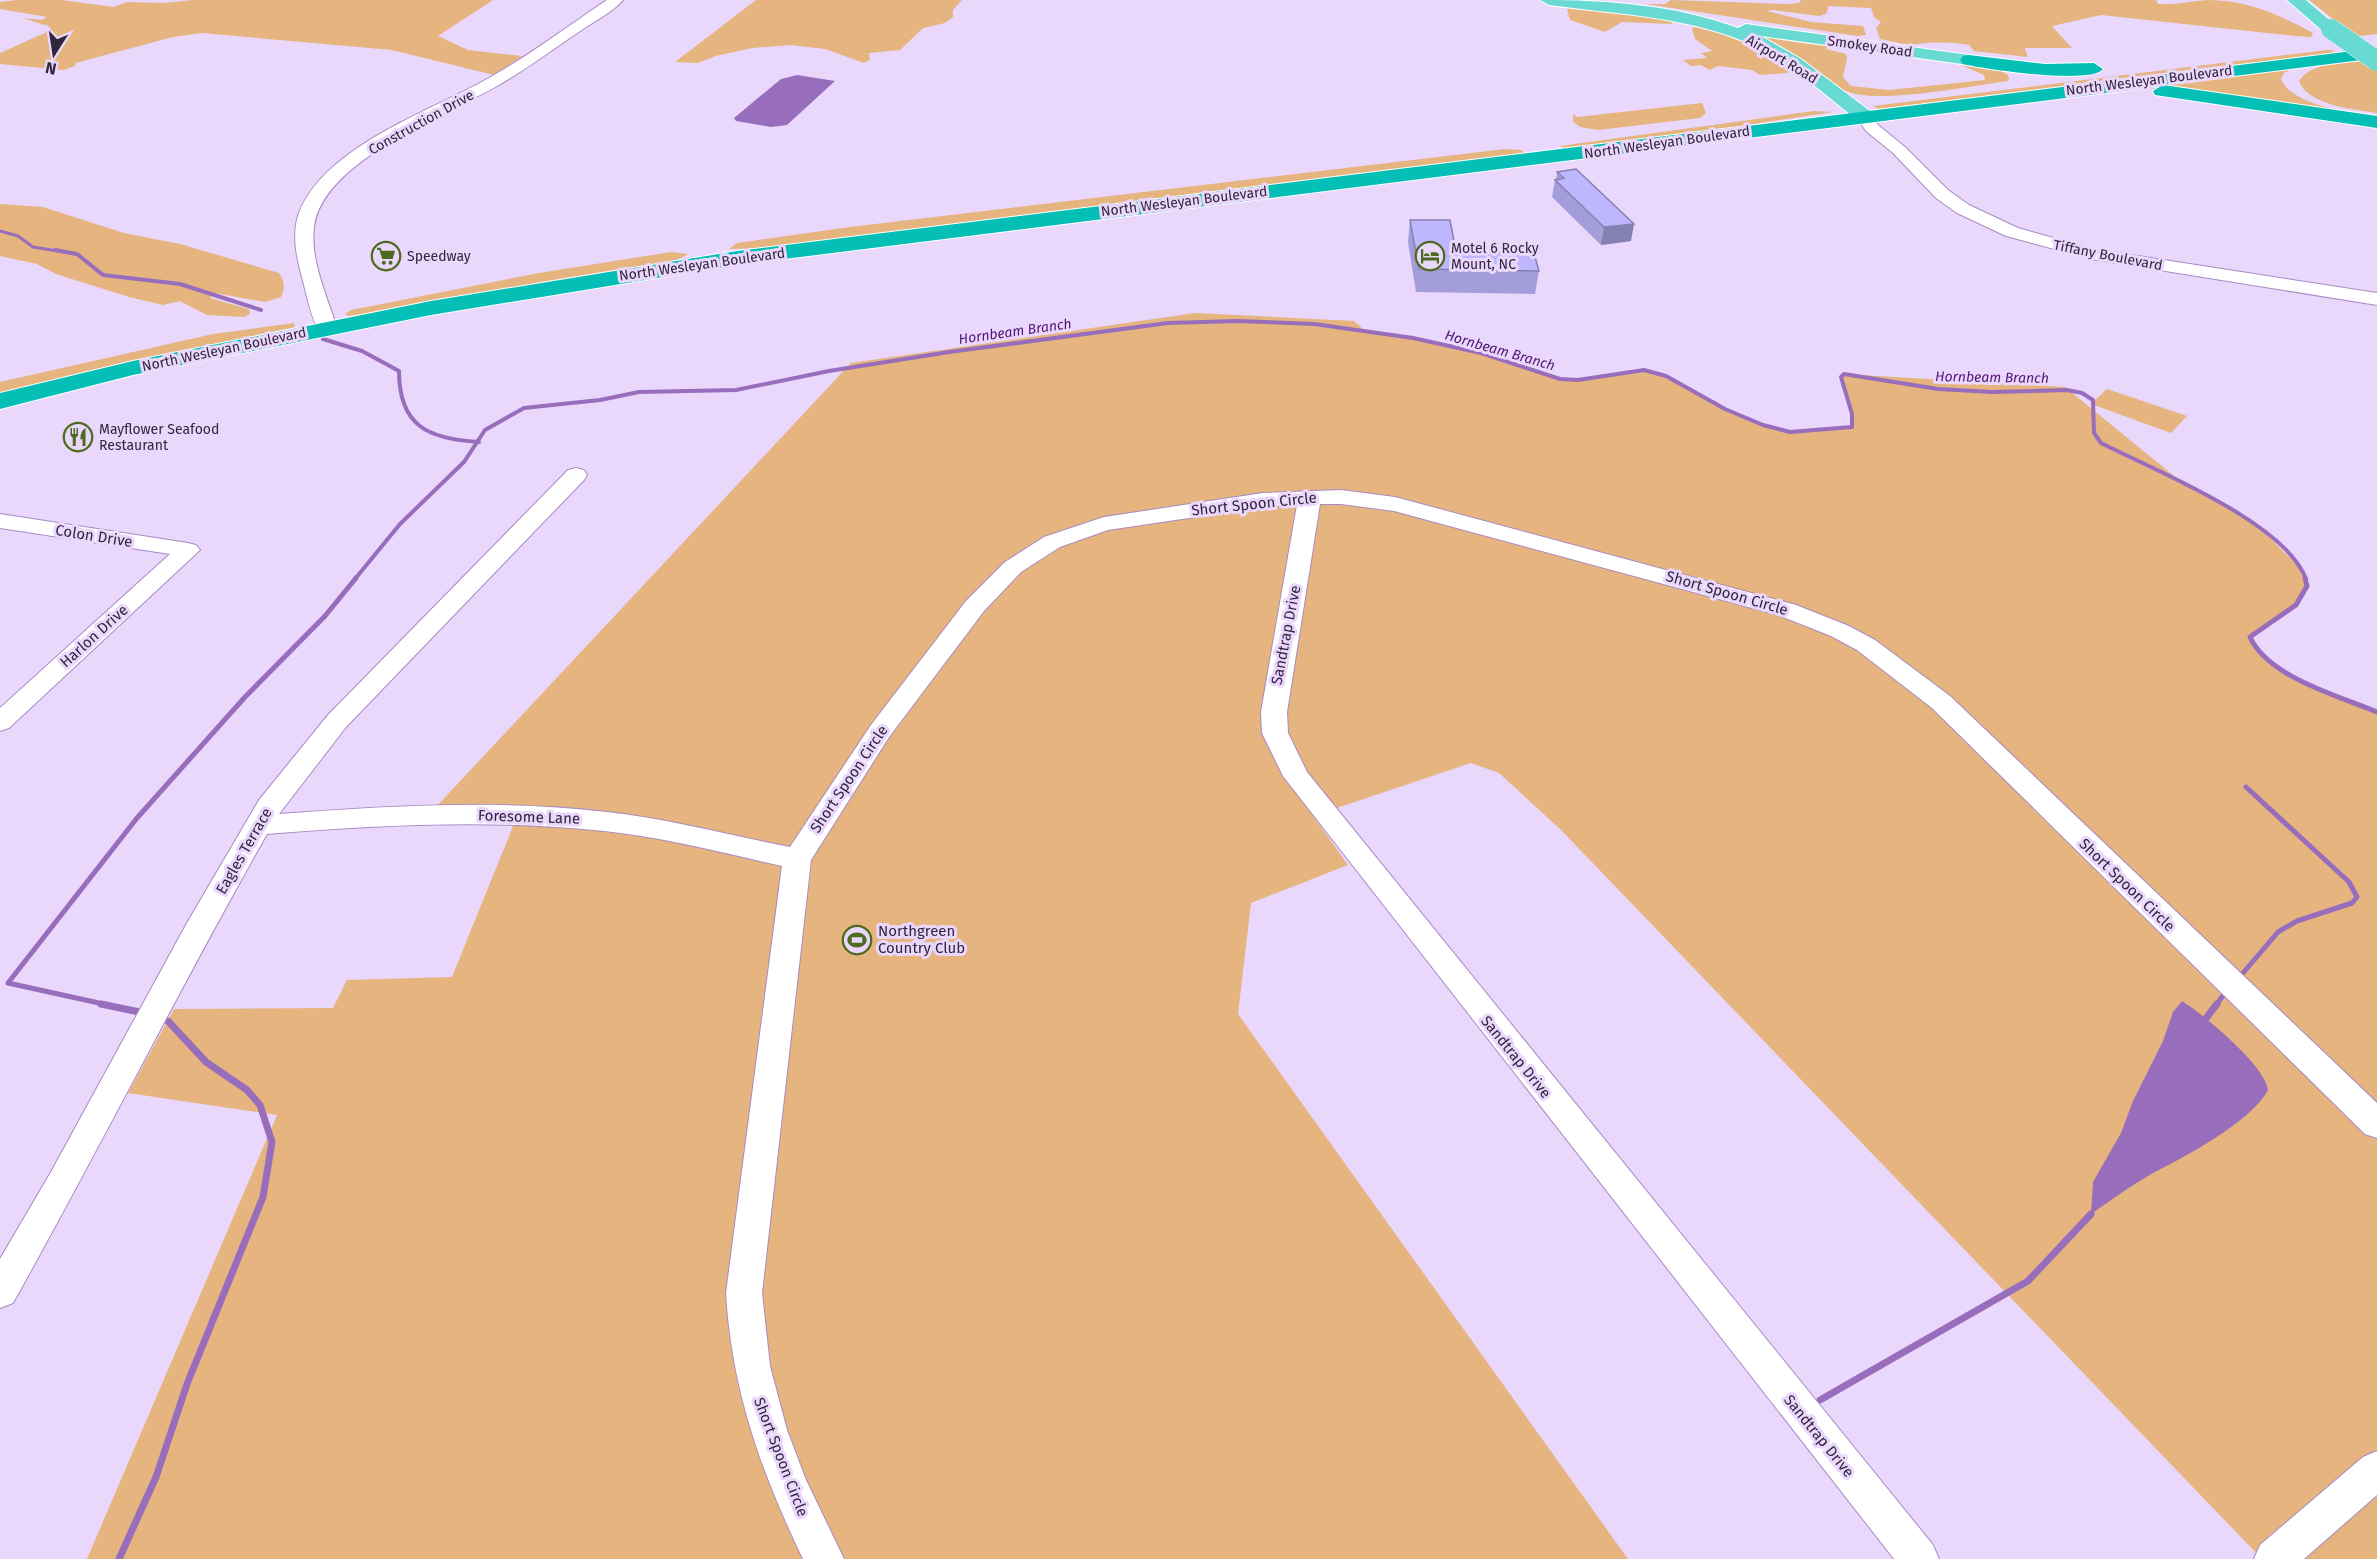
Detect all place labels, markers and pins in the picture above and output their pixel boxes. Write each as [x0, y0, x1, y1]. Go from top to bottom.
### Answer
supermarket icon: Speedway [370, 240, 402, 272]
hotel icon: Motel 6 Rocky Mount, NC [1414, 240, 1446, 272]
place label: Motel 6 Rocky Mount, NC [1451, 240, 1539, 273]
place label: Speedway [407, 248, 471, 265]
restaurant icon: Mayflower Seafood Restaurant [62, 421, 94, 453]
place label: Mayflower Seafood Restaurant [99, 421, 219, 454]
place label: Northgreen Country Club [878, 922, 965, 957]
sports icon: Northgreen Country Club [841, 924, 873, 956]

